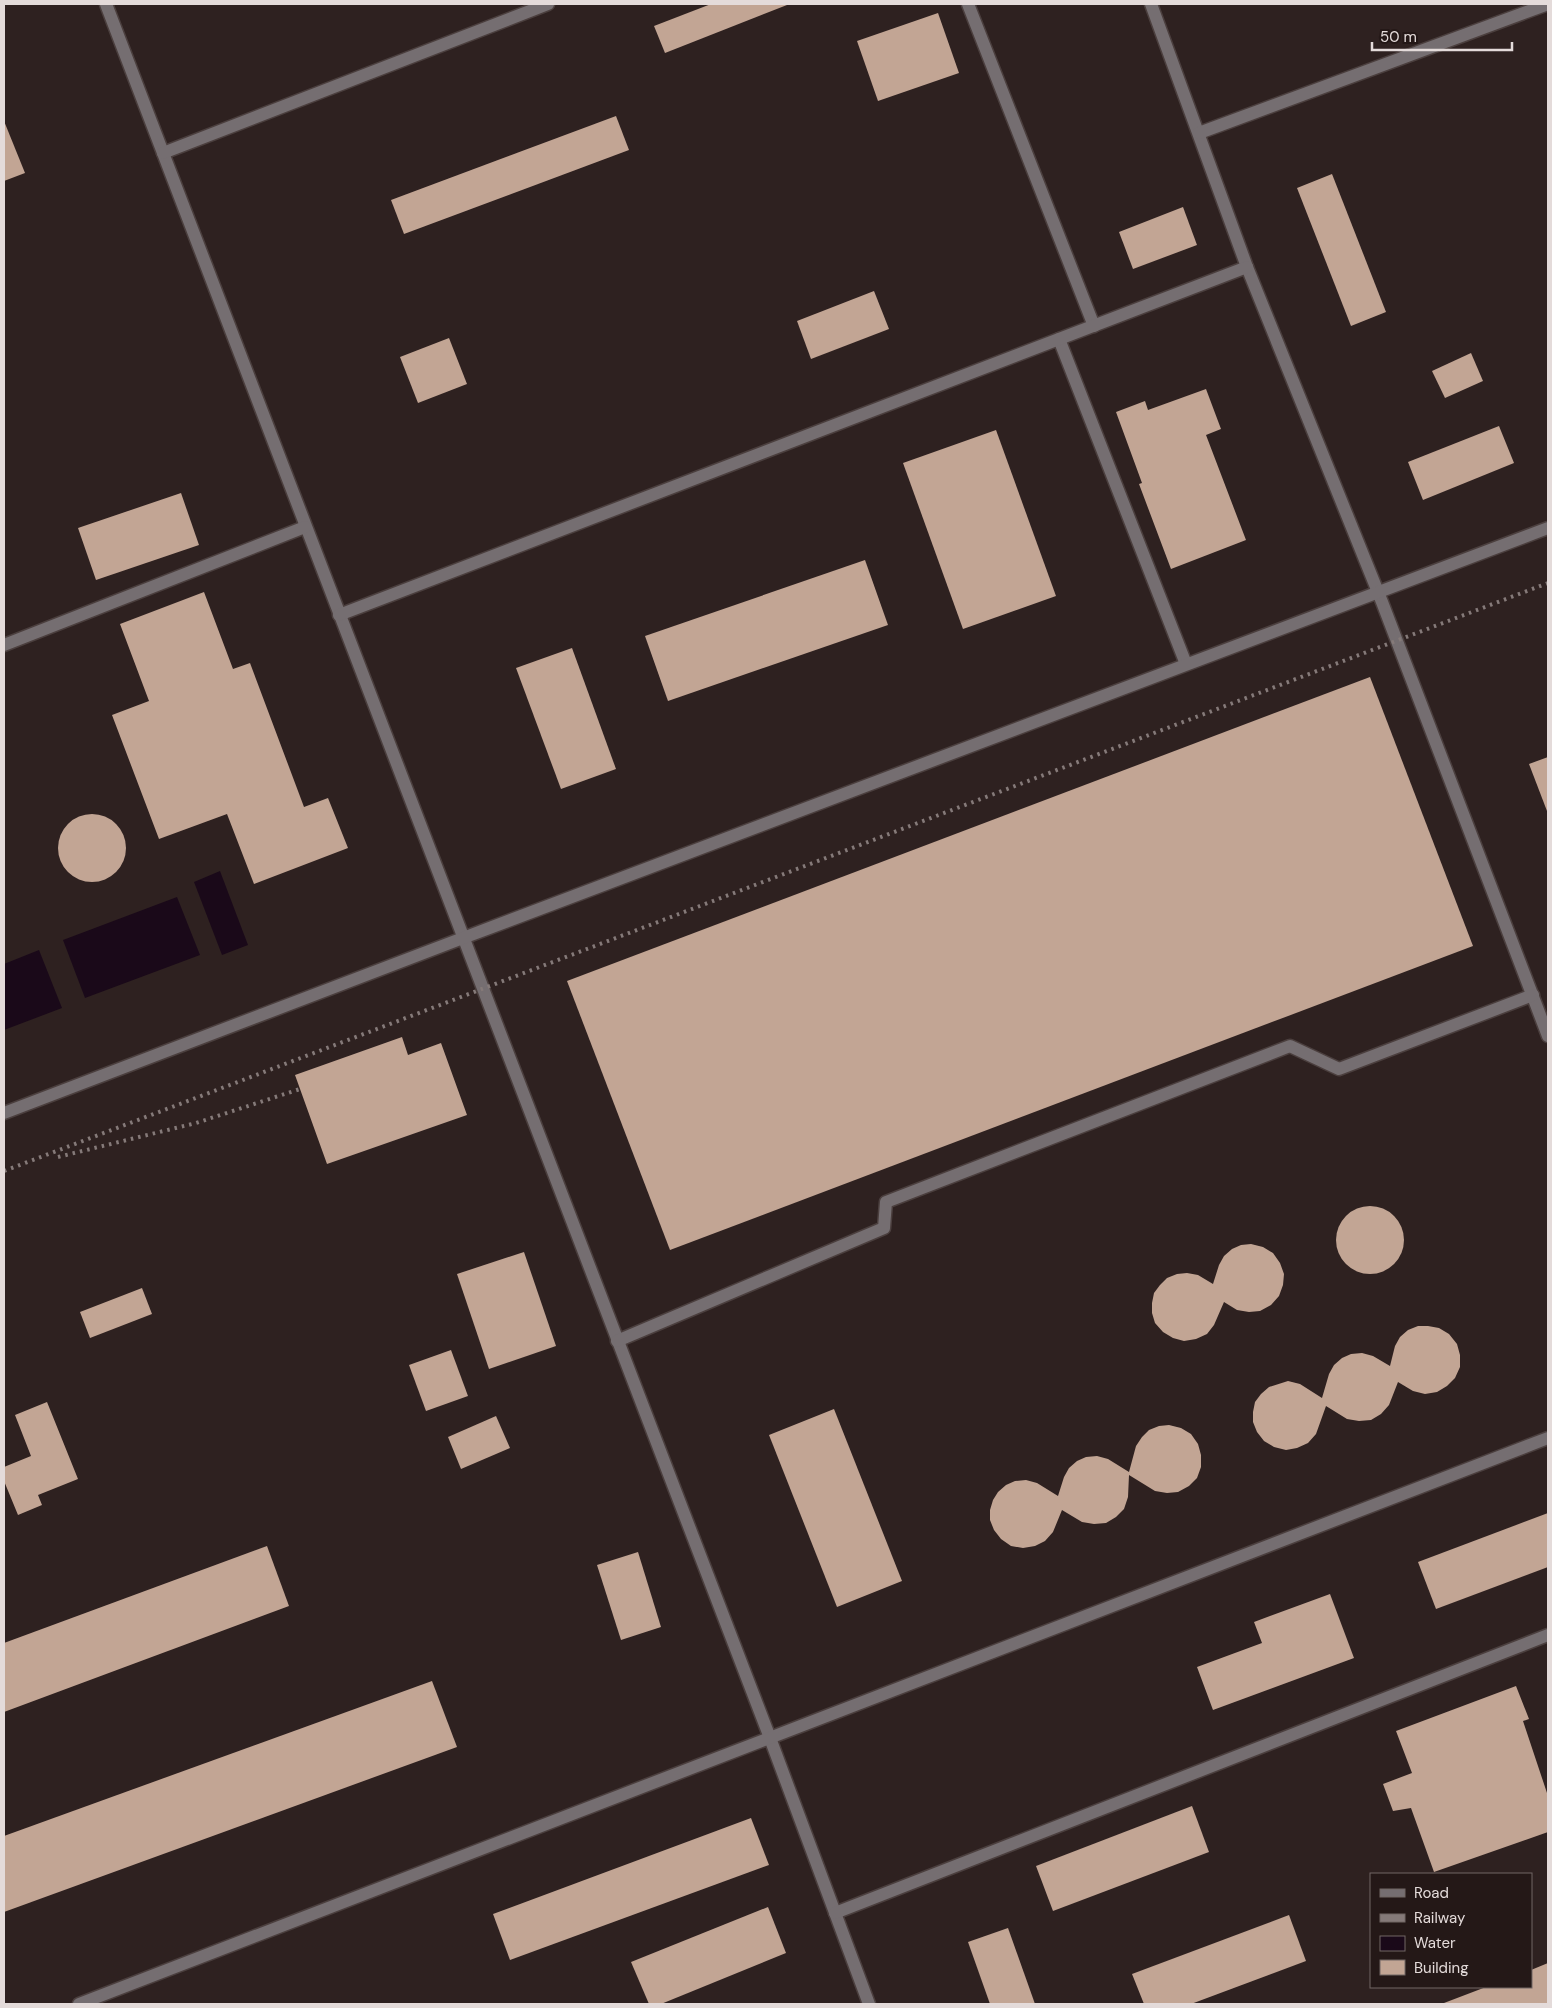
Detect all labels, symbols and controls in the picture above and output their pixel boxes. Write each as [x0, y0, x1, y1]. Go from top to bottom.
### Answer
scale bar [1372, 20, 1512, 52]
text: 50 m [1380, 27, 1417, 47]
legend [1370, 1873, 1532, 1988]
text: Road [1414, 1883, 1449, 1903]
text: Railway [1414, 1908, 1466, 1928]
text: Water [1414, 1933, 1456, 1953]
text: Building [1414, 1958, 1469, 1978]

